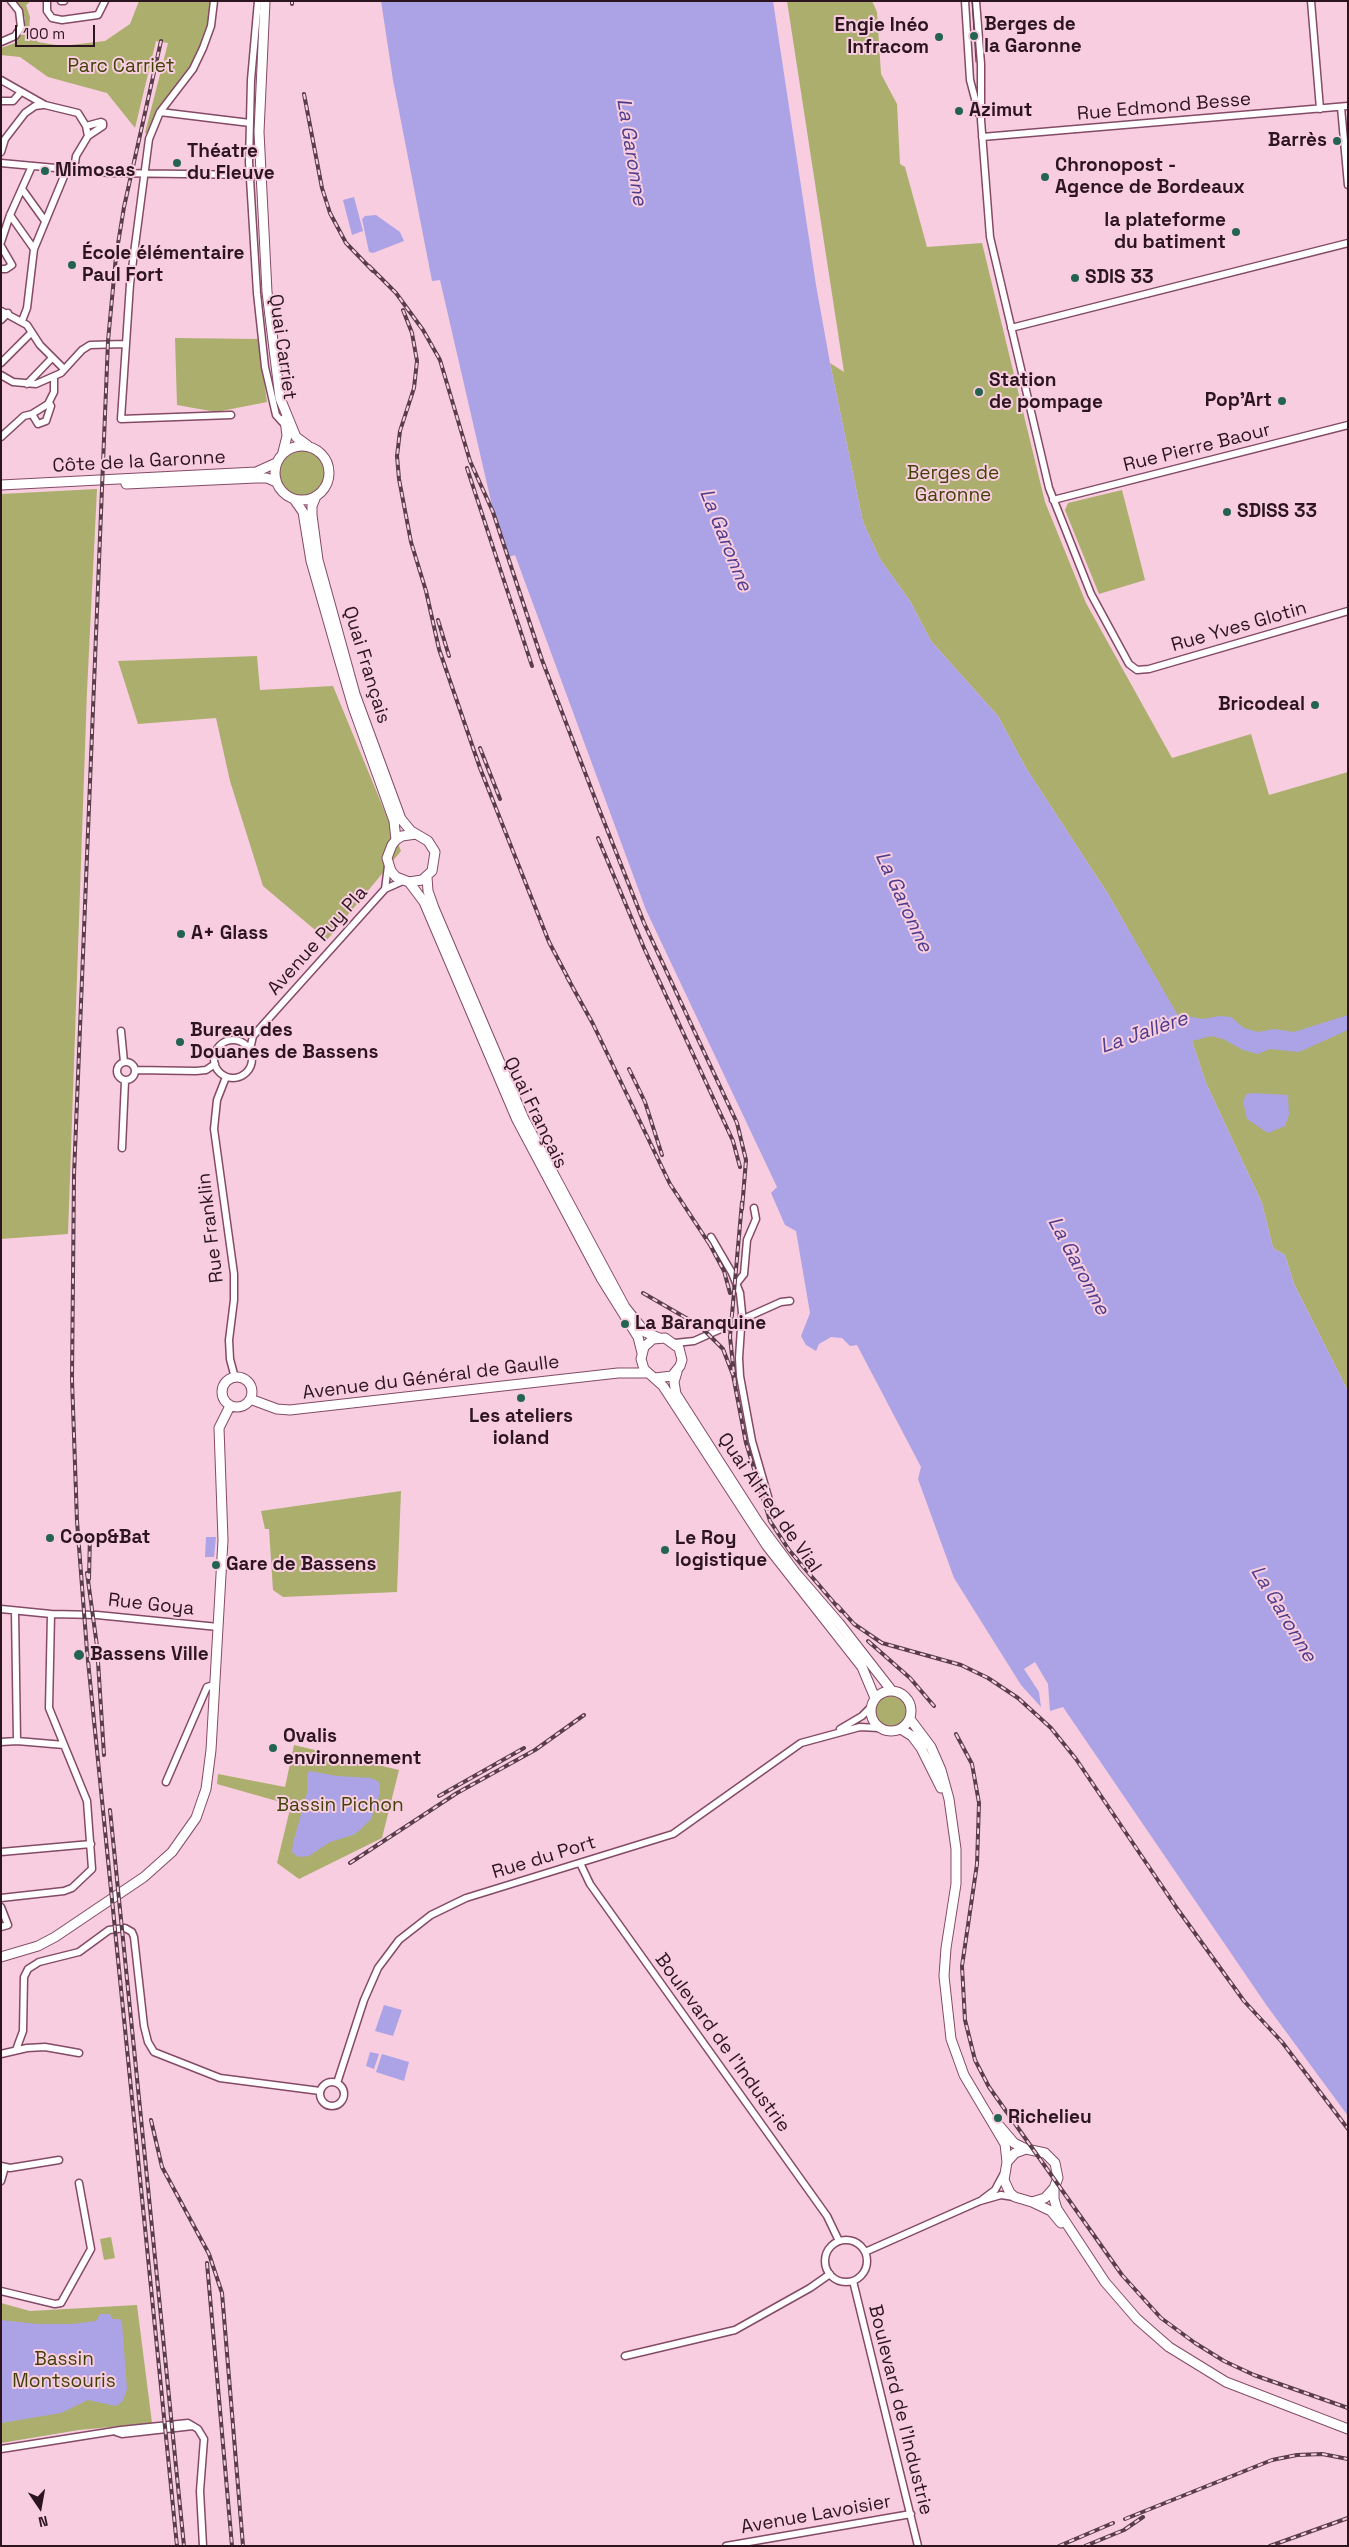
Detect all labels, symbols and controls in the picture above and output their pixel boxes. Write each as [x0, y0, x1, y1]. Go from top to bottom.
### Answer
place label: Berges de la Garonne [984, 14, 1082, 58]
scale bar [18, 15, 98, 47]
place label: Engie Inéo Infracom [834, 15, 929, 59]
text: 100 m [23, 24, 65, 43]
marker: Berges de la Garonne [968, 30, 980, 42]
marker: Engie Inéo Infracom [933, 31, 945, 43]
park label: Parc Carriet [68, 56, 174, 78]
street label: Rue Edmond Besse [1076, 88, 1252, 126]
water label: La Garonne [611, 97, 651, 207]
place label: Azimut [969, 100, 1032, 122]
marker: Azimut [953, 105, 965, 117]
place label: Barrès [1268, 130, 1327, 152]
marker: Barrès [1331, 135, 1343, 147]
place label: Théatre du Fleuve [187, 141, 275, 185]
place label: Chronopost - Agence de Bordeaux [1055, 155, 1245, 199]
marker: Théatre du Fleuve [171, 157, 183, 169]
place label: Mimosas [55, 160, 135, 182]
marker: Mimosas [39, 165, 51, 177]
marker: Chronopost - Agence de Bordeaux [1039, 171, 1051, 183]
place label: la plateforme du batiment [1104, 210, 1226, 254]
marker: la plateforme du batiment [1230, 226, 1242, 238]
place label: École élémentaire Paul Fort [82, 243, 245, 287]
marker: École élémentaire Paul Fort [66, 259, 78, 271]
place label: SDIS 33 [1085, 267, 1154, 289]
marker: SDIS 33 [1069, 272, 1081, 284]
street label: Quai Carriet [263, 293, 301, 401]
place label: Station de pompage [989, 370, 1103, 414]
marker: Station de pompage [973, 386, 985, 398]
place label: Pop’Art [1205, 390, 1272, 412]
marker: Pop’Art [1276, 395, 1288, 407]
street label: Rue Pierre Baour [1121, 419, 1273, 477]
street label: Côte de la Garonne [52, 446, 226, 478]
park label: Berges de Garonne [907, 463, 999, 507]
water label: La Garonne [694, 485, 756, 595]
place label: SDISS 33 [1237, 501, 1317, 523]
marker: SDISS 33 [1221, 506, 1233, 518]
street label: Rue Yves Glotin [1169, 597, 1309, 657]
street label: Quai Français [337, 604, 395, 726]
place label: Bricodeal [1218, 694, 1305, 716]
marker: Bricodeal [1309, 699, 1321, 711]
water label: La Garonne [869, 848, 937, 956]
street label: Avenue Puy Pla [263, 882, 373, 1000]
place label: A+ Glass [191, 923, 268, 945]
marker: A+ Glass [175, 928, 187, 940]
water label: La Jallère [1097, 1007, 1191, 1059]
place label: Bureau des Douanes de Bassens [190, 1020, 378, 1064]
marker: Bureau des Douanes de Bassens [174, 1036, 186, 1048]
street label: Quai Français [498, 1053, 572, 1173]
street label: Rue Franklin [193, 1172, 229, 1284]
water label: La Garonne [1042, 1213, 1114, 1319]
place label: La Baranquine [635, 1313, 766, 1335]
marker: La Baranquine [619, 1318, 631, 1330]
street label: Avenue du Général de Gaulle [301, 1351, 561, 1405]
marker: Les ateliers ioland [515, 1392, 527, 1404]
place label: Les ateliers ioland [469, 1406, 573, 1450]
street label: Quai Alfred de Vial [712, 1429, 826, 1577]
place label: Coop&Bat [60, 1527, 150, 1549]
place label: Le Roy logistique [675, 1528, 767, 1572]
marker: Coop&Bat [44, 1532, 56, 1544]
marker: Le Roy logistique [659, 1544, 671, 1556]
place label: Gare de Bassens [226, 1554, 376, 1576]
marker: Gare de Bassens [210, 1559, 222, 1571]
water label: La Garonne [1245, 1561, 1321, 1667]
street label: Rue Goya [107, 1589, 195, 1621]
place label: Bassens Ville [90, 1644, 209, 1666]
marker: Bassens Ville [72, 1648, 86, 1662]
place label: Ovalis environnement [283, 1726, 421, 1770]
marker: Ovalis environnement [267, 1742, 279, 1754]
park label: Bassin Pichon [276, 1795, 404, 1817]
street label: Rue du Port [489, 1831, 599, 1885]
street label: Boulevard de l'Industrie [649, 1949, 795, 2137]
place label: Richelieu [1008, 2107, 1092, 2129]
marker: Richelieu [992, 2112, 1004, 2124]
street label: Boulevard de l'Industrie [863, 2303, 937, 2517]
park label: Bassin Montsouris [12, 2349, 116, 2393]
north arrow [15, 2482, 65, 2532]
street label: Avenue Lavoisier [739, 2491, 893, 2539]
text: N [37, 2512, 50, 2531]

